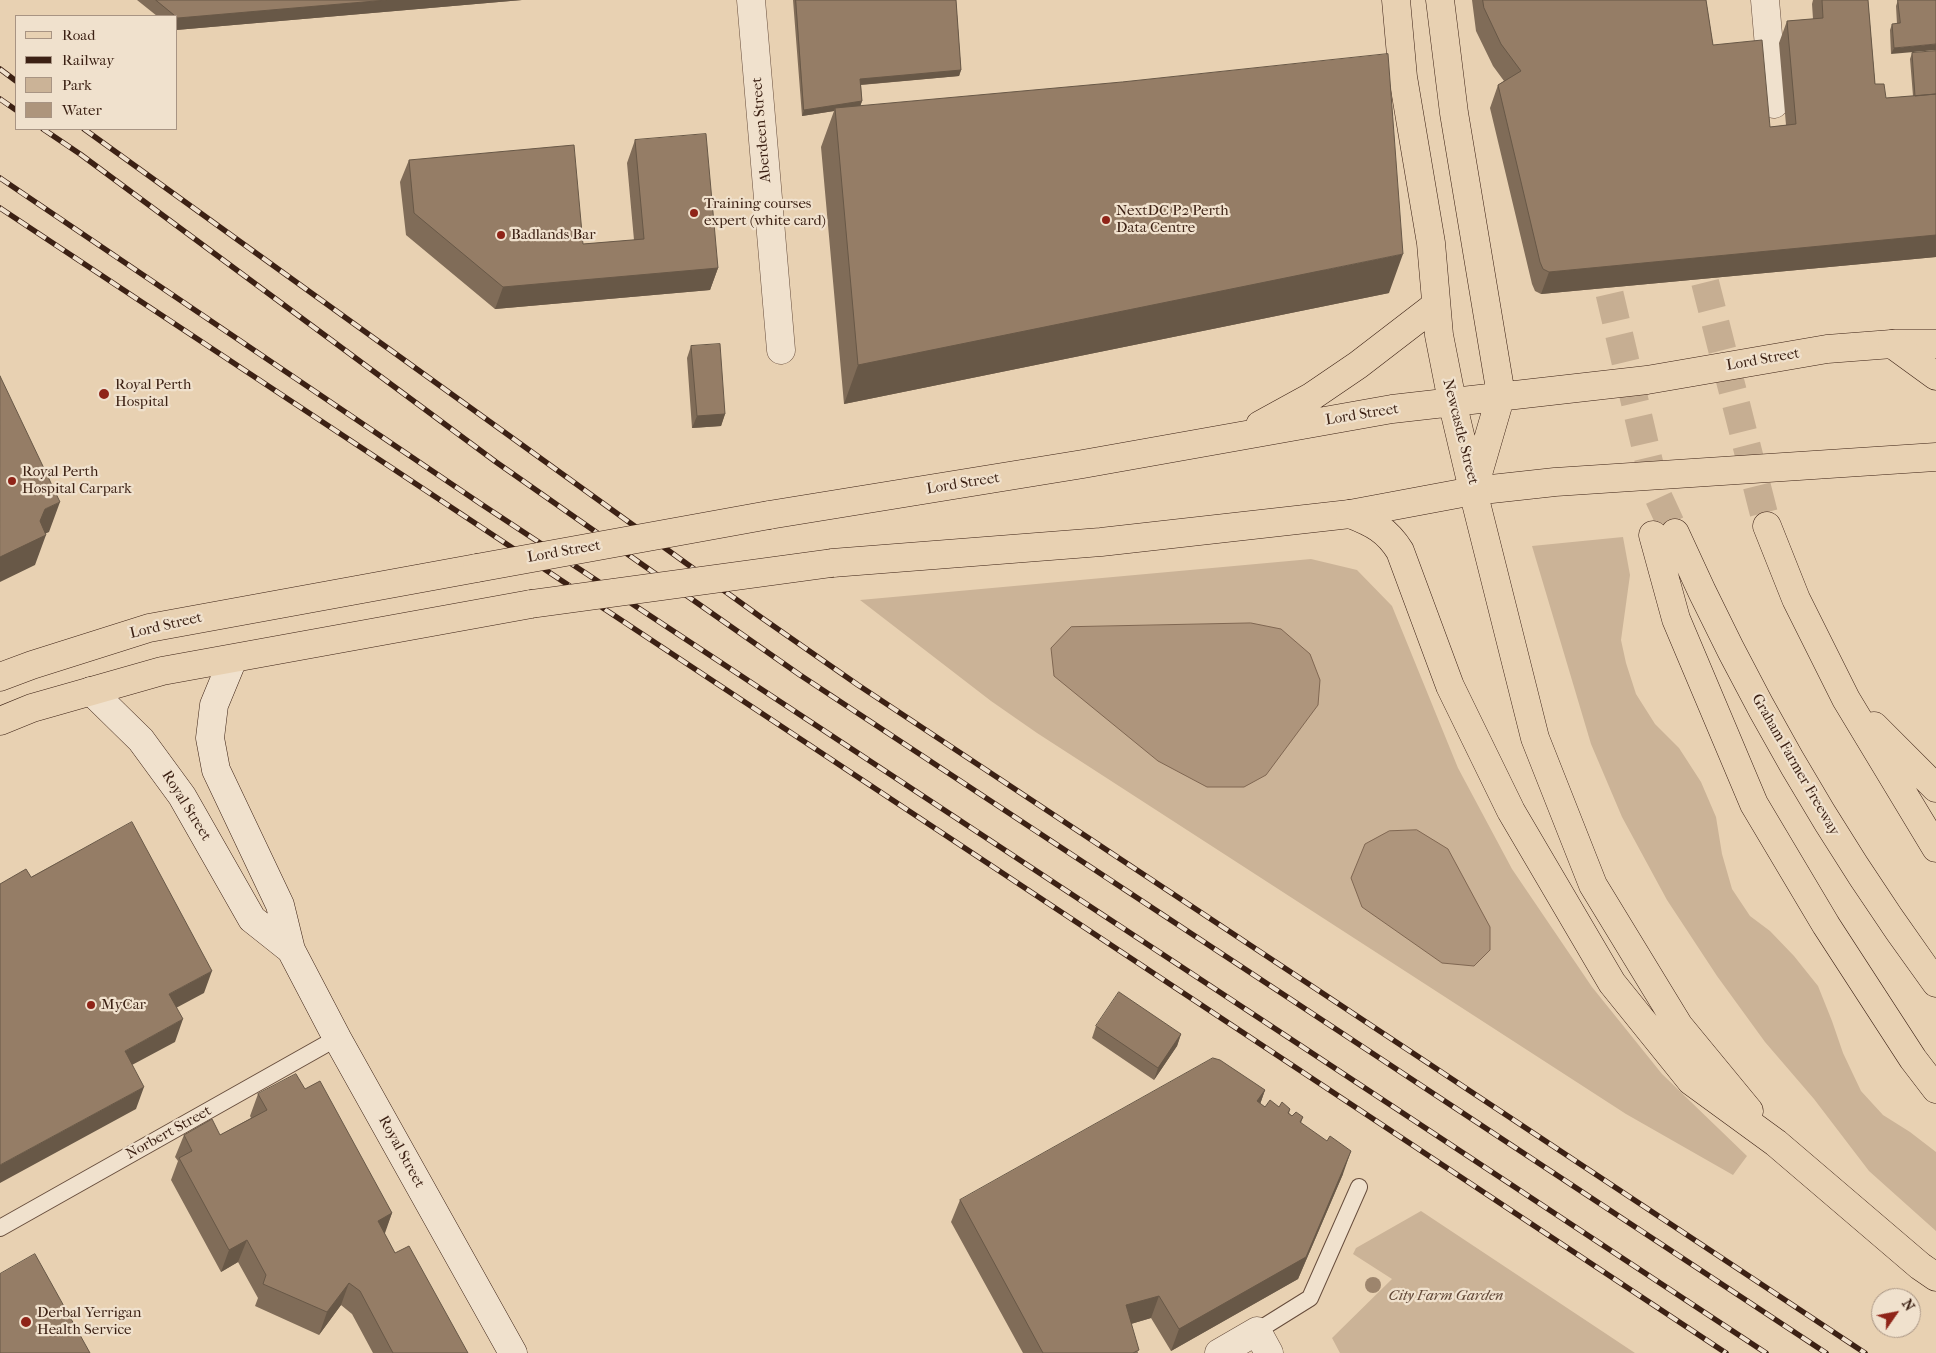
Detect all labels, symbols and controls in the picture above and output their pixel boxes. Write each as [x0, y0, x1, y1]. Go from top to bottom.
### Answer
legend [15, 15, 178, 130]
text: Road [62, 26, 95, 44]
text: Railway [62, 51, 114, 69]
text: Park [62, 76, 92, 94]
street label: Aberdeen Street [748, 77, 776, 183]
text: Water [62, 101, 102, 119]
place label: Training courses expert (white card) [704, 195, 826, 230]
place label: NextDC P2 Perth Data Centre [1116, 202, 1229, 237]
marker: Training courses expert (white card) [688, 207, 700, 219]
marker: NextDC P2 Perth Data Centre [1100, 214, 1112, 226]
place label: Badlands Bar [511, 226, 596, 244]
marker: Badlands Bar [495, 229, 507, 241]
street label: Lord Street [1725, 345, 1801, 375]
place label: Royal Perth Hospital [115, 376, 191, 411]
street label: Newcastle Street [1438, 377, 1482, 487]
marker: Royal Perth Hospital [97, 387, 111, 401]
street label: Lord Street [1324, 400, 1400, 430]
place label: Royal Perth Hospital Carpark [22, 463, 132, 498]
street label: Lord Street [925, 469, 1001, 499]
marker: Royal Perth Hospital Carpark [6, 475, 18, 487]
street label: Lord Street [526, 537, 602, 567]
street label: Lord Street [128, 609, 204, 643]
street label: Graham Farmer Freeway [1747, 691, 1843, 839]
street label: Royal Street [157, 768, 215, 844]
place label: MyCar [101, 996, 146, 1014]
marker: MyCar [85, 999, 97, 1011]
street label: Norbert Street [123, 1102, 215, 1164]
street label: Royal Street [374, 1113, 428, 1191]
park label: City Farm Garden [1389, 1287, 1503, 1305]
north arrow [1871, 1288, 1921, 1338]
text: N [1898, 1296, 1918, 1314]
place label: Derbal Yerrigan Health Service [37, 1304, 141, 1339]
marker: Derbal Yerrigan Health Service [19, 1315, 33, 1329]

